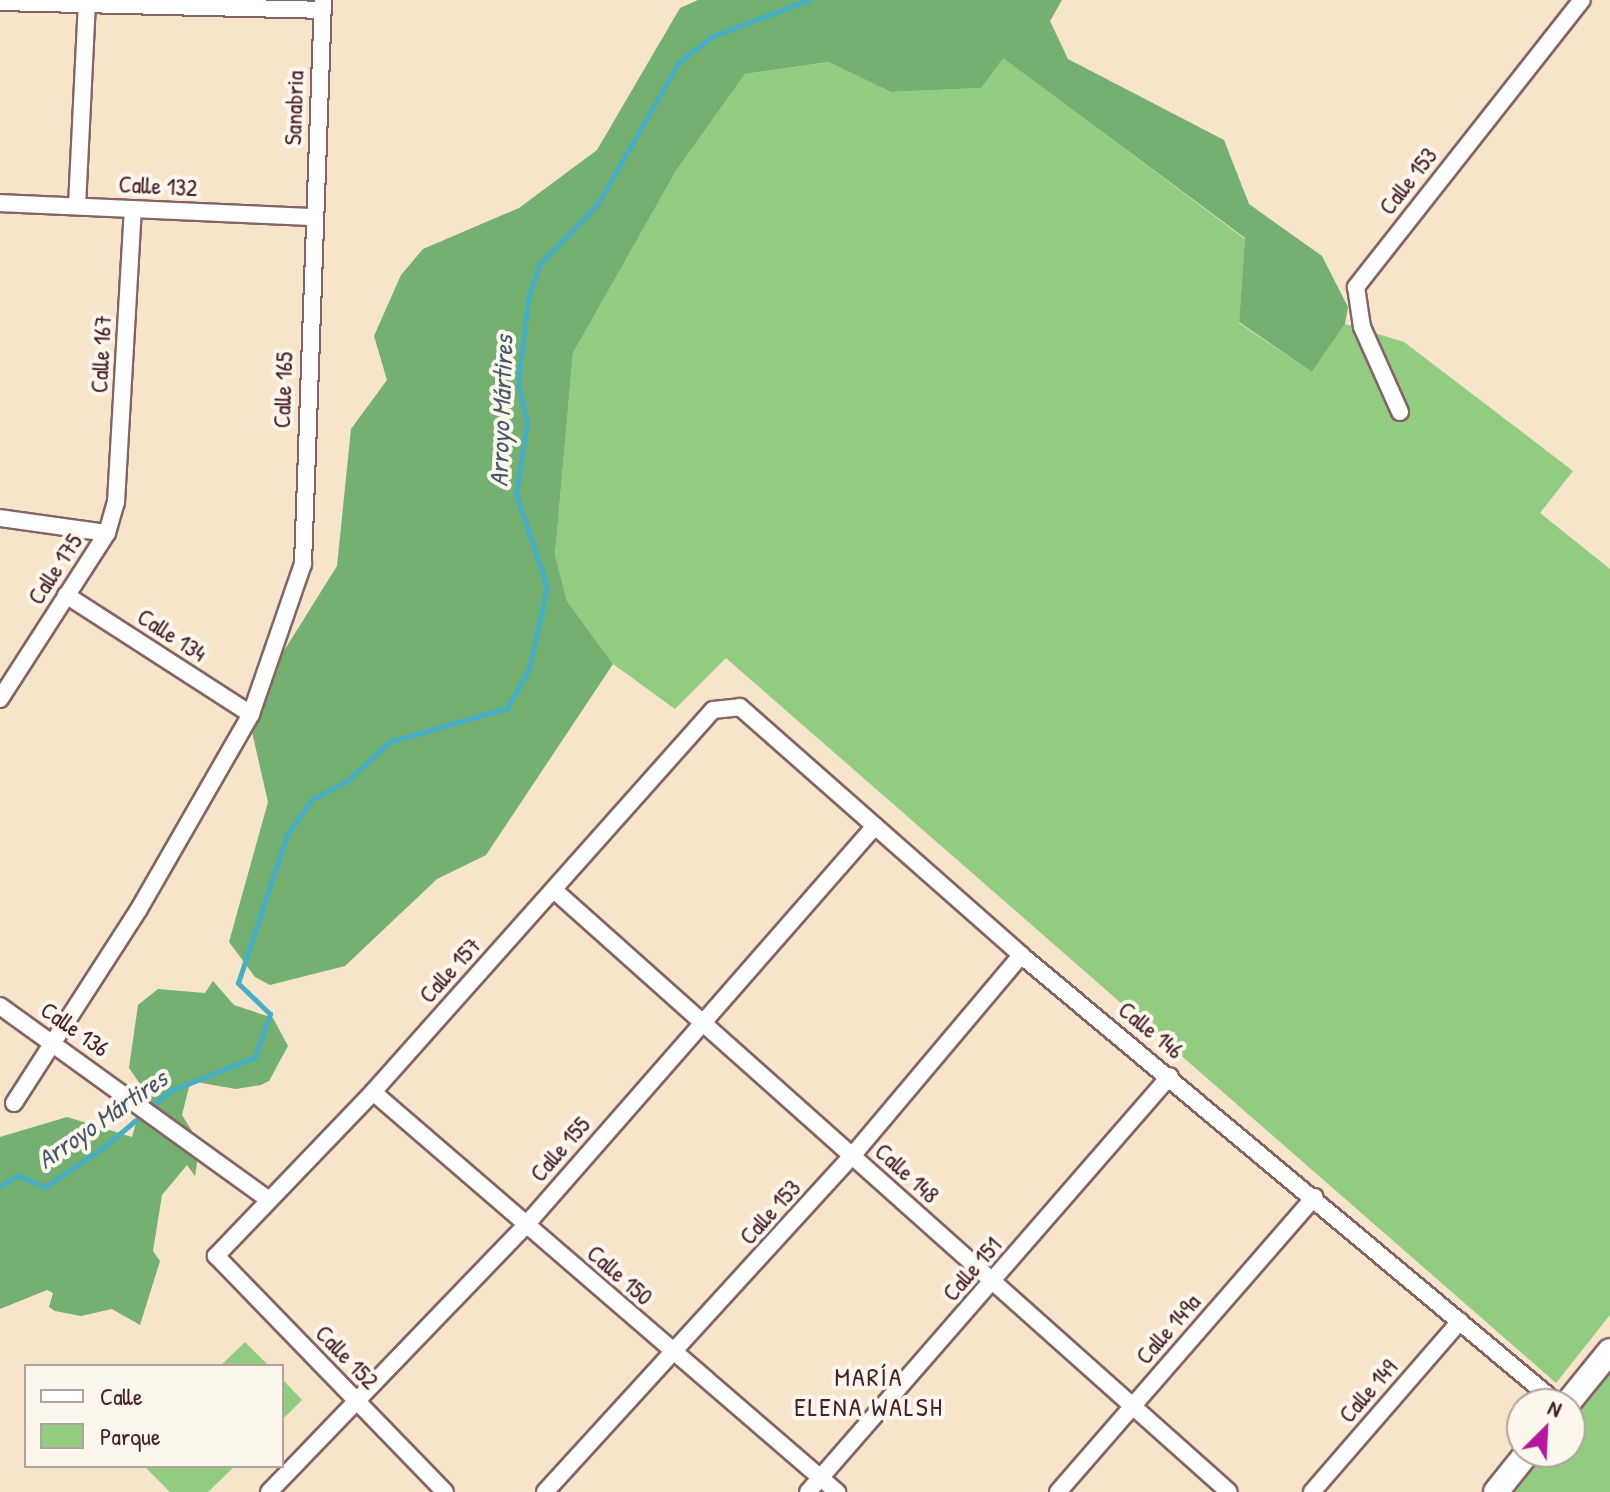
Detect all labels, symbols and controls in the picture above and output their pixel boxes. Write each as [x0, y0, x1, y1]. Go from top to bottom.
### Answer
street label: Sanabria [278, 70, 310, 146]
street label: Calle 153 [1373, 142, 1443, 220]
street label: Calle 132 [118, 170, 198, 202]
street label: Calle 167 [85, 314, 117, 394]
water label: Arroyo Mártires [483, 335, 519, 487]
street label: Calle 165 [267, 351, 299, 429]
street label: Calle 175 [21, 528, 89, 610]
street label: Calle 134 [132, 602, 212, 668]
street label: Calle 157 [413, 931, 487, 1009]
street label: Calle 136 [35, 995, 115, 1063]
street label: Calle 146 [1113, 995, 1189, 1065]
water label: Arroyo Mártires [31, 1063, 173, 1175]
street label: Calle 155 [524, 1110, 596, 1188]
street label: Calle 148 [869, 1137, 945, 1209]
street label: Calle 153 [733, 1174, 807, 1250]
street label: Calle 151 [936, 1231, 1008, 1307]
street label: Calle 150 [581, 1239, 659, 1311]
street label: Calle 149a [1130, 1288, 1206, 1370]
street label: Calle 152 [310, 1319, 384, 1395]
street label: Calle 149 [1333, 1353, 1403, 1429]
district label: MARÍA ELENA WALSH [794, 1361, 944, 1422]
legend [24, 1364, 284, 1468]
text: Calle [100, 1380, 142, 1412]
north arrow [1506, 1388, 1586, 1468]
text: N [1543, 1392, 1566, 1424]
text: Parque [100, 1420, 160, 1452]

